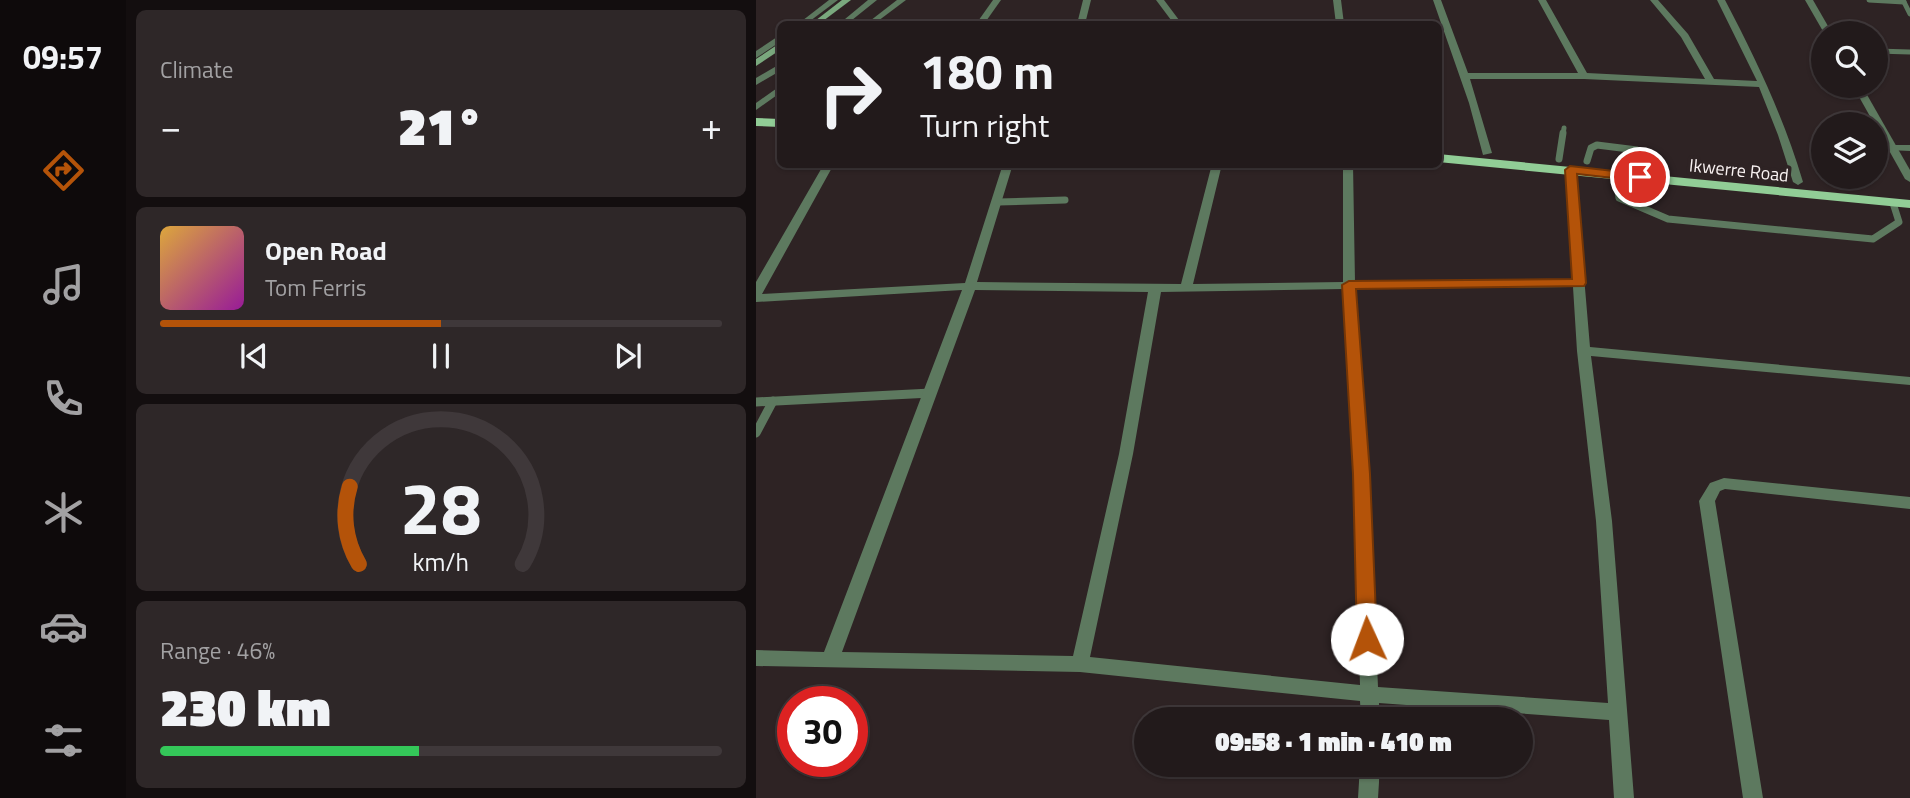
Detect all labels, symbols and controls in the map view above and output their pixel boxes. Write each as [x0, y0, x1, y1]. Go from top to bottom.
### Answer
map controls [1811, 21, 1888, 189]
button: search [1811, 21, 1888, 98]
text: 09:57 [23, 33, 103, 81]
text: 180 m [920, 33, 1054, 108]
icon: right [805, 49, 896, 140]
text: Climate [160, 52, 233, 87]
text: 21° [398, 86, 484, 165]
text: − [160, 97, 181, 155]
text: + [701, 97, 722, 155]
text: Turn right [920, 101, 1049, 149]
button: layers [1811, 112, 1888, 189]
icon: directions [39, 146, 88, 195]
pin [1610, 147, 1670, 207]
street label: Ikwerre Road [1688, 151, 1790, 189]
icon: arrive [1621, 158, 1659, 196]
text: Open Road [265, 231, 387, 270]
icon: music [39, 260, 88, 309]
text: Tom Ferris [265, 270, 366, 305]
icon: previous [235, 337, 273, 375]
icon: pause [422, 337, 460, 375]
icon: next [609, 337, 647, 375]
icon: phone [39, 374, 88, 423]
text: 28 [400, 452, 482, 562]
icon: climate [39, 488, 88, 537]
text: km/h [413, 542, 469, 580]
icon: car [39, 602, 88, 651]
position arrow [1330, 602, 1404, 676]
text: Range · 46% [160, 633, 275, 668]
text: 230 km [160, 667, 331, 746]
speed limit sign: 30 [777, 686, 868, 777]
icon: filters [39, 716, 88, 765]
text: 09:58 · 1 min · 410 m [1215, 722, 1452, 761]

